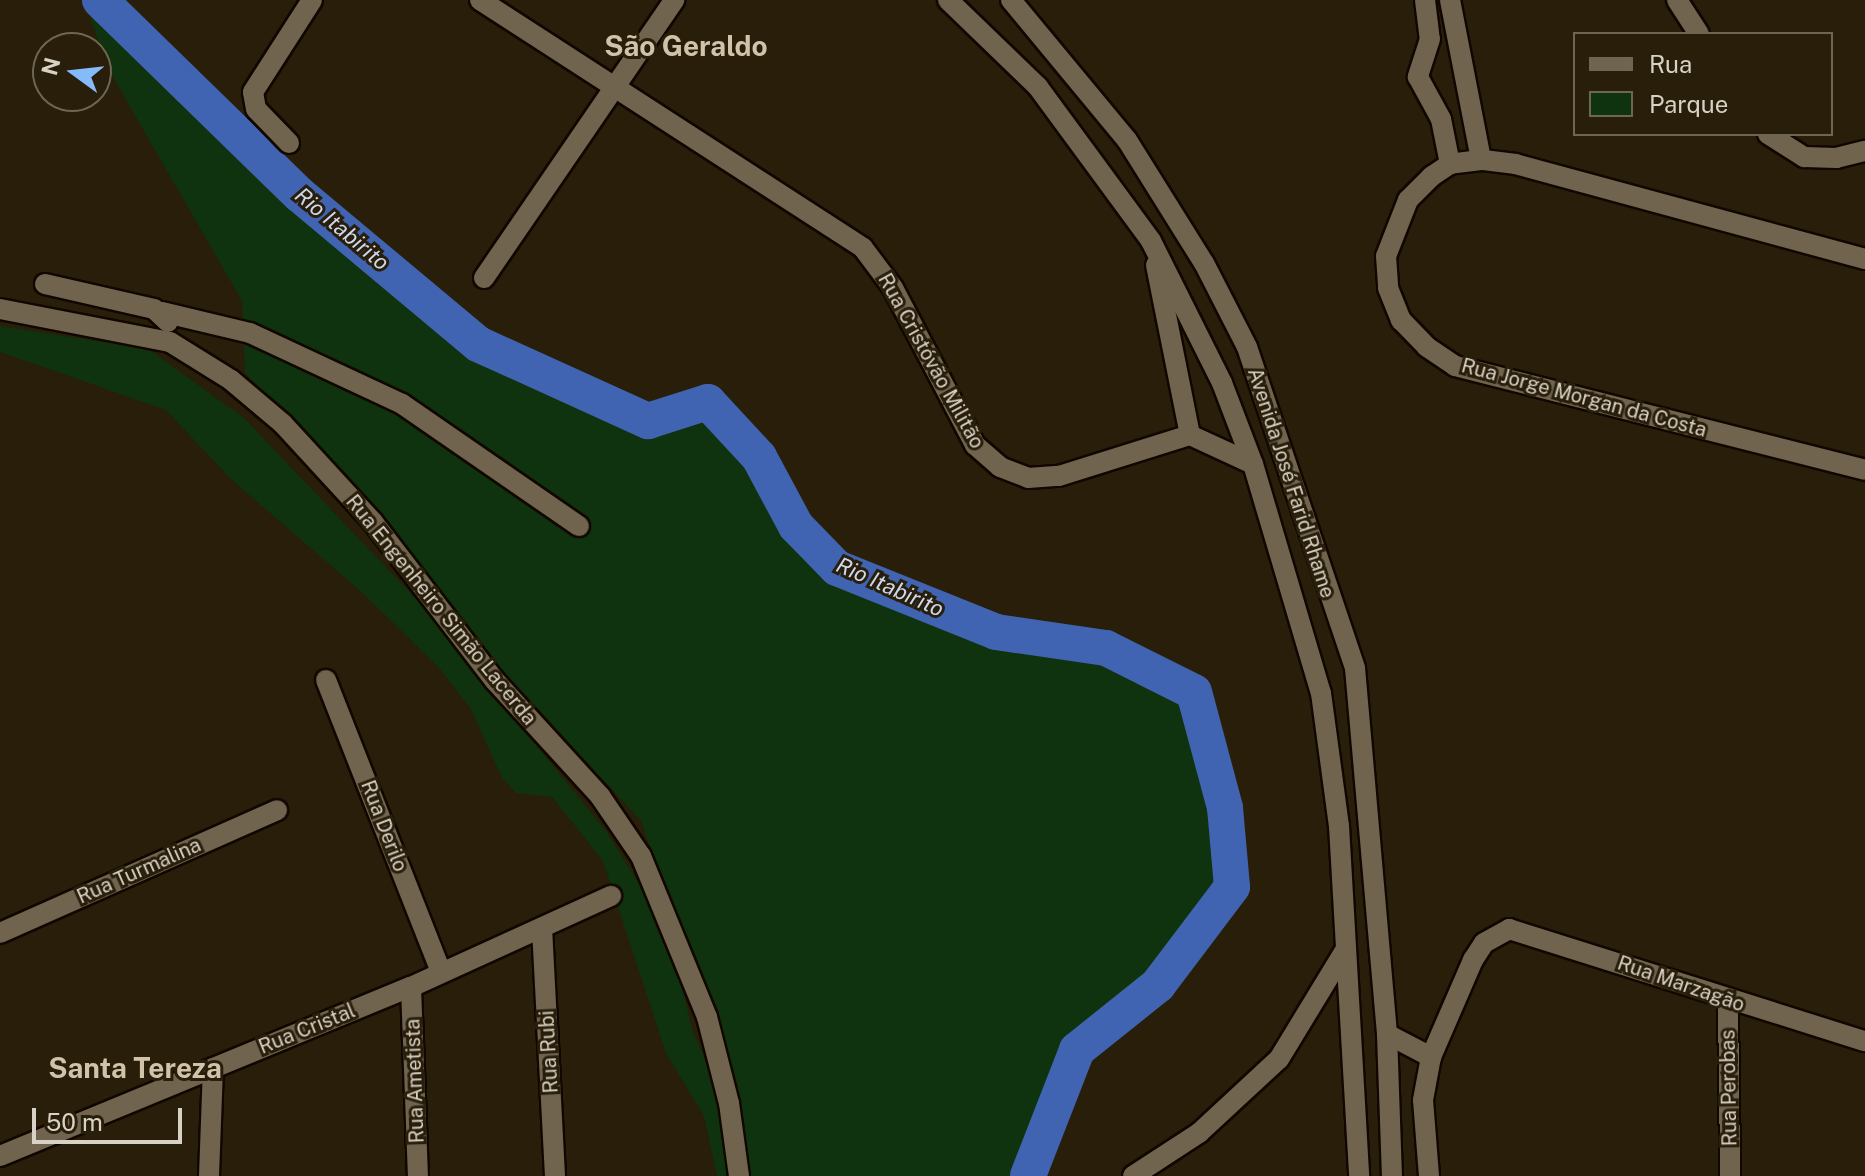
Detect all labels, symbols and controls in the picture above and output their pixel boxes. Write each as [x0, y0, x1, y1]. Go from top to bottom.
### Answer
district label: São Geraldo [604, 29, 768, 63]
north arrow [32, 32, 112, 112]
legend [1573, 32, 1833, 136]
text: Rua [1649, 50, 1692, 78]
text: N [36, 55, 66, 78]
text: Parque [1649, 90, 1728, 118]
water label: Rio Itabirito [290, 182, 394, 276]
street label: Rua Cristóvão Militão [873, 269, 989, 453]
street label: Rua Jorge Morgan da Costa [1459, 354, 1709, 442]
street label: Avenida José Farid Rhame [1242, 365, 1340, 601]
street label: Rua Engenheiro Simão Lacerda [341, 490, 541, 730]
water label: Rio Itabirito [832, 552, 948, 622]
street label: Rua Derilo [356, 777, 412, 875]
street label: Rua Turmalina [73, 833, 205, 909]
street label: Rua Marzagão [1614, 951, 1748, 1017]
street label: Rua Cristal [255, 999, 359, 1059]
street label: Rua Rubi [535, 1010, 563, 1094]
street label: Rua Ametista [401, 1018, 429, 1144]
street label: Rua Perobas [1716, 1029, 1742, 1147]
district label: Santa Tereza [48, 1051, 222, 1085]
scale bar [36, 1092, 186, 1142]
text: 50 m [46, 1108, 103, 1136]

